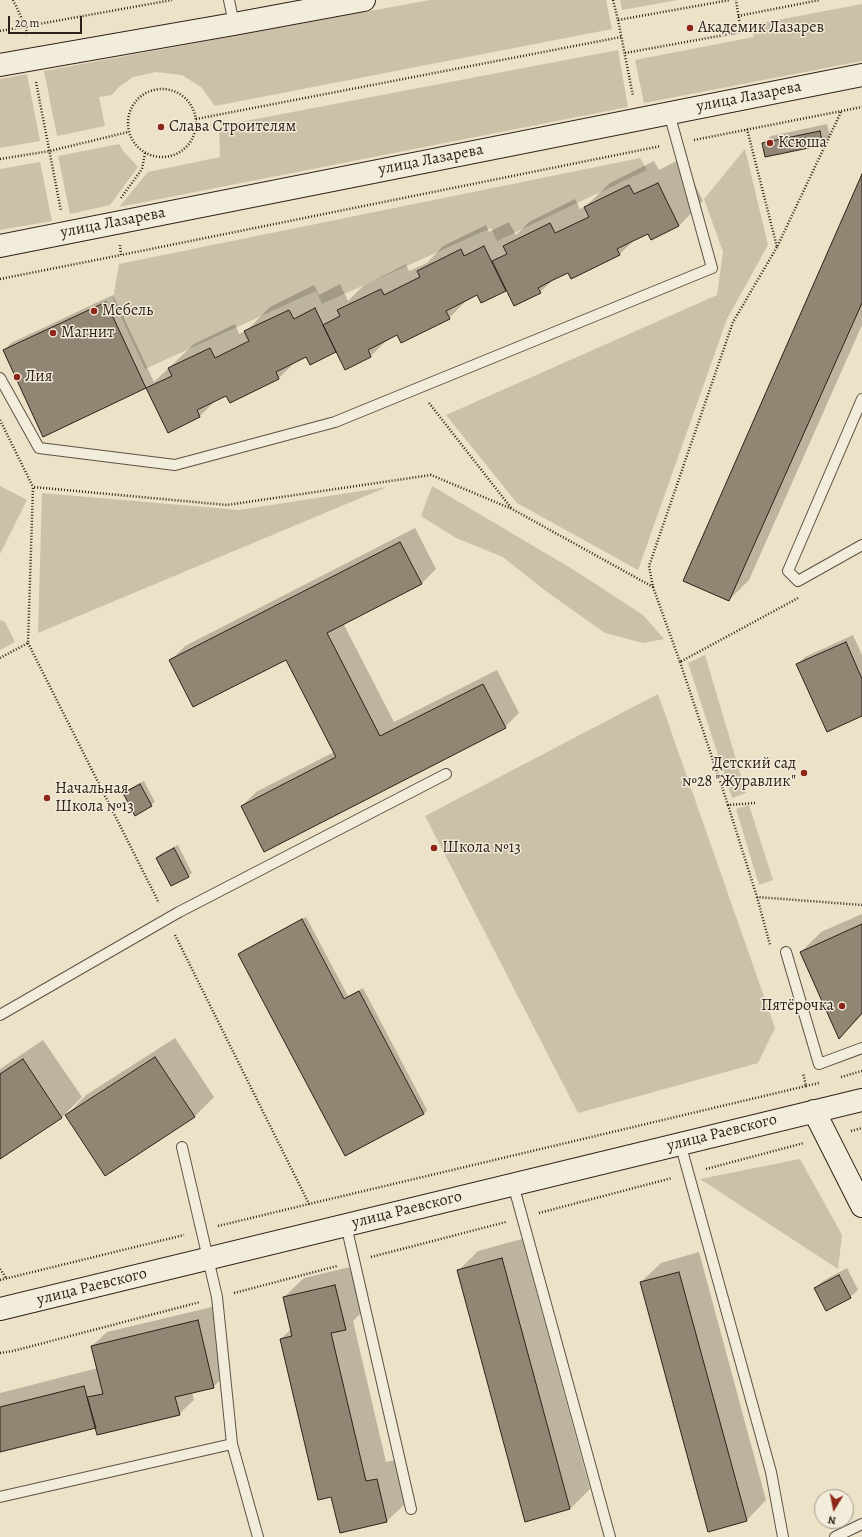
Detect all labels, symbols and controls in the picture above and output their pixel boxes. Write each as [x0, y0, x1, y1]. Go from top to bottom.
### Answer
scale bar [10, 8, 84, 34]
text: 20 m [15, 15, 39, 31]
place label: Академик Лазарев [698, 18, 824, 38]
marker: Академик Лазарев [685, 23, 695, 33]
street label: улица Лазарева [695, 77, 803, 117]
place label: Слава Строителям [169, 117, 296, 137]
marker: Слава Строителям [156, 122, 166, 132]
place label: Ксюша [778, 133, 827, 153]
marker: Ксюша [765, 138, 775, 148]
street label: улица Лазарева [377, 140, 485, 180]
street label: улица Лазарева [59, 203, 167, 243]
place label: Мебель [102, 301, 153, 321]
marker: Мебель [89, 306, 99, 316]
place label: Магнит [61, 323, 114, 343]
marker: Магнит [48, 328, 58, 338]
place label: Лия [25, 367, 52, 387]
marker: Лия [12, 372, 22, 382]
place label: Детский сад №28 "Журавлик" [682, 754, 796, 792]
marker: Детский сад №28 "Журавлик" [799, 768, 809, 778]
place label: Начальная Школа №13 [55, 779, 134, 817]
marker: Начальная Школа №13 [42, 793, 52, 803]
place label: Школа №13 [442, 838, 521, 858]
marker: Школа №13 [429, 843, 439, 853]
place label: Пятёрочка [761, 996, 834, 1016]
marker: Пятёрочка [837, 1001, 847, 1011]
street label: улица Раевского [665, 1110, 779, 1156]
street label: улица Раевского [350, 1187, 464, 1233]
street label: улица Раевского [35, 1264, 149, 1310]
north arrow [814, 1489, 854, 1529]
text: N [827, 1512, 837, 1528]

